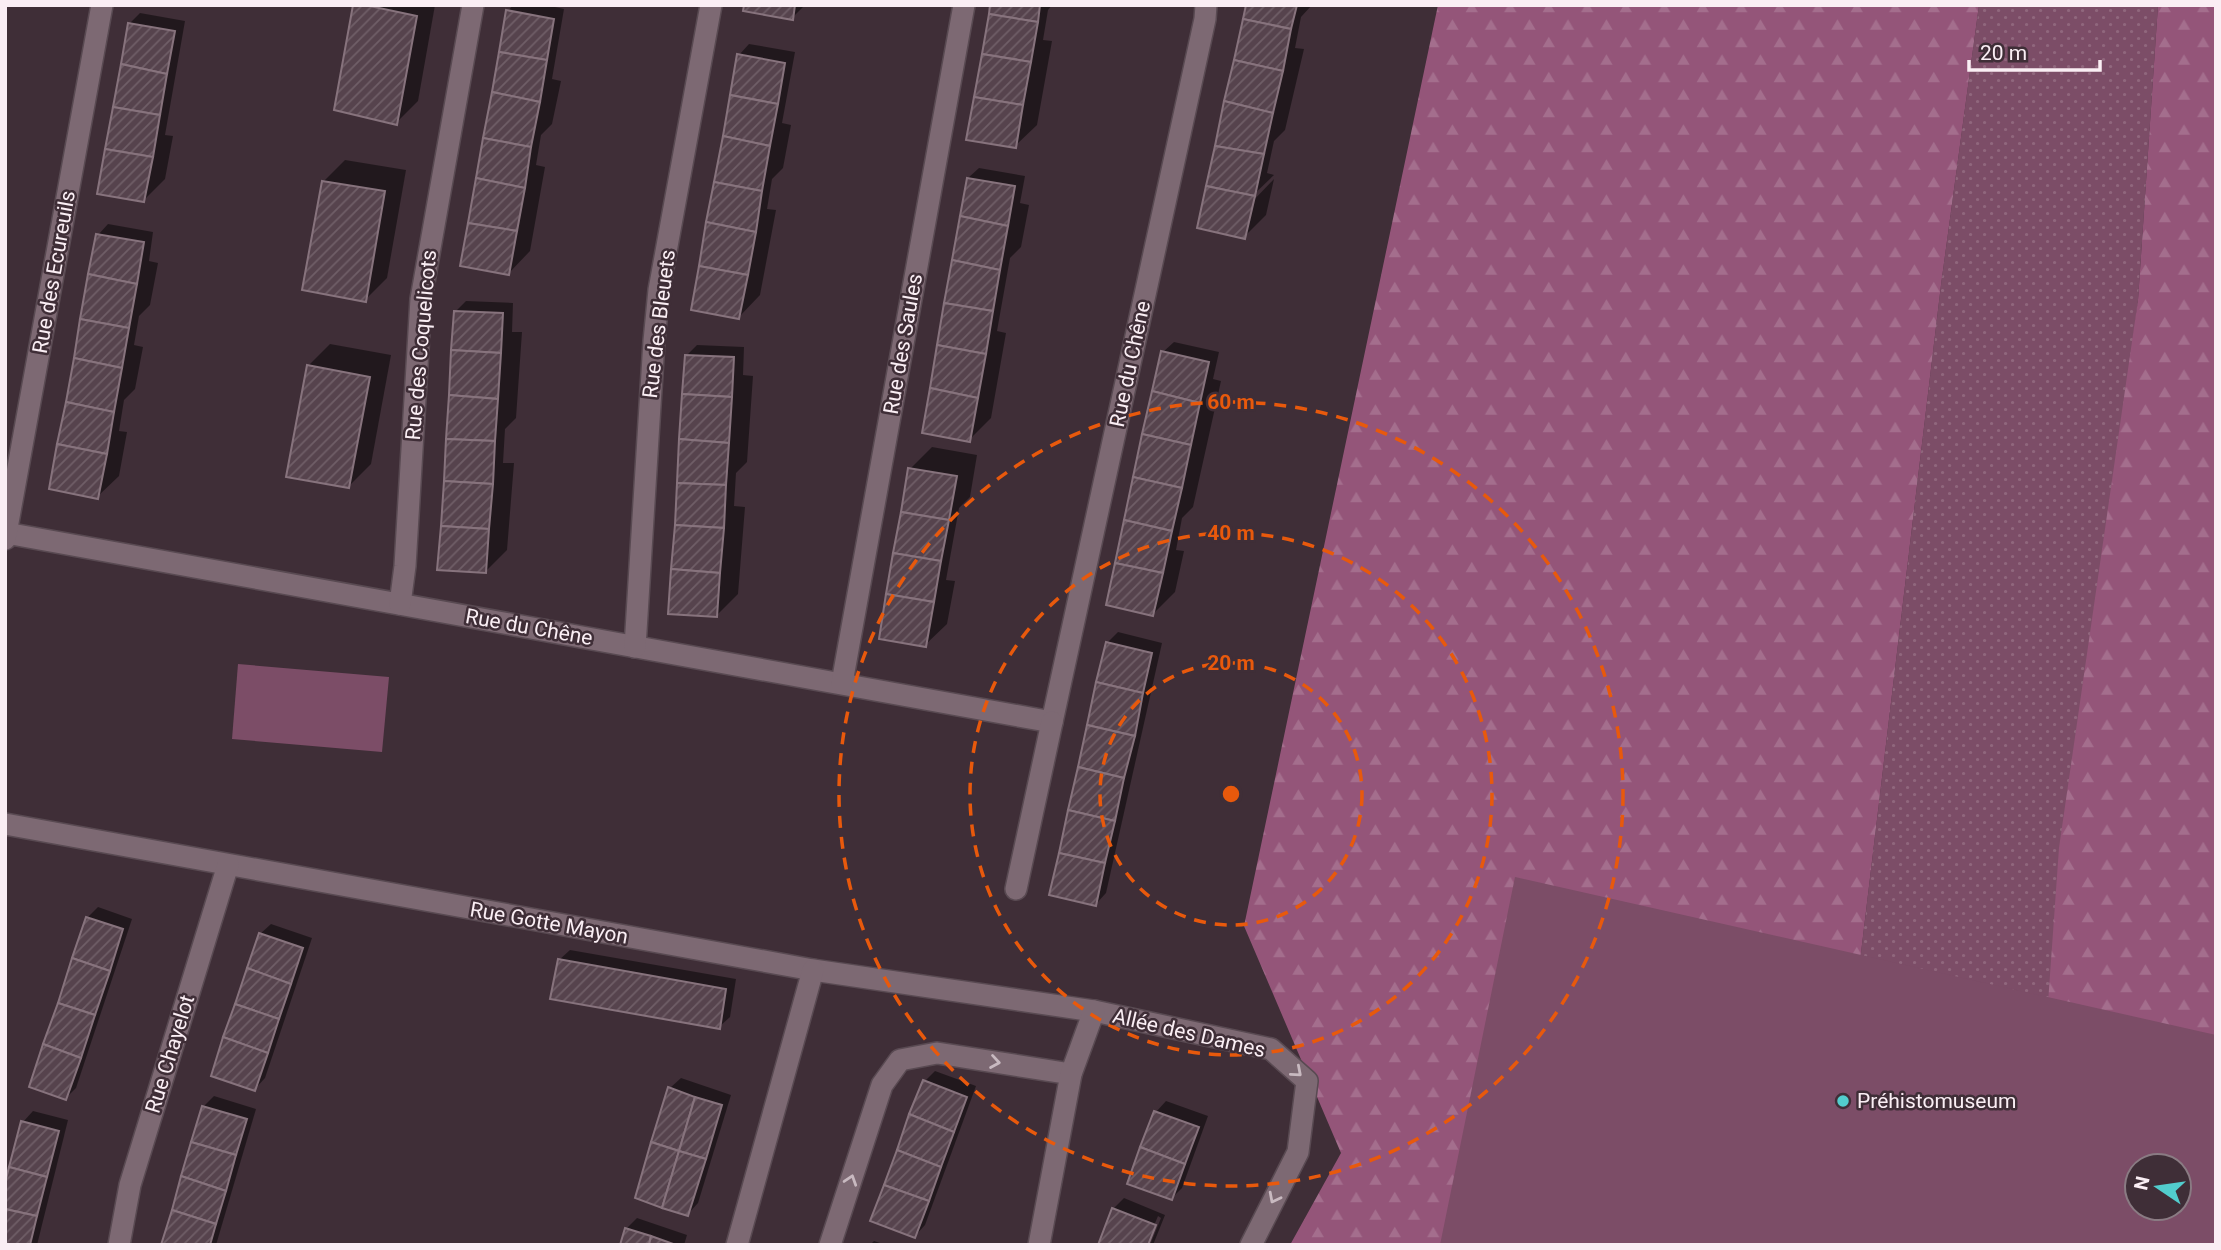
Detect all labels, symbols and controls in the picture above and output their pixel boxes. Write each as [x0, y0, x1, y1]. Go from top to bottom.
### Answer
scale bar [1969, 28, 2100, 72]
text: 20 m [1980, 41, 2027, 65]
street label: Rue des Ecureuils [28, 189, 80, 355]
street label: Rue des Bleuets [638, 248, 680, 400]
street label: Rue des Coquelicots [401, 249, 441, 441]
street label: Rue des Saules [879, 272, 927, 416]
street label: Rue du Chêne [1105, 299, 1155, 429]
text: 60 m [1207, 390, 1255, 414]
text: 40 m [1207, 521, 1255, 545]
street label: Rue du Chêne [464, 604, 594, 650]
text: 20 m [1207, 651, 1255, 675]
centre of rings [1219, 782, 1243, 806]
street label: Rue Gotte Mayon [468, 897, 630, 949]
street label: Rue Chayelot [141, 992, 199, 1116]
street label: Allée des Dames [1110, 1004, 1268, 1062]
one-way arrow [989, 1054, 1001, 1069]
one-way arrow [1289, 1064, 1302, 1076]
place label: Préhistomuseum [1857, 1089, 2016, 1113]
marker: Préhistomuseum [1835, 1093, 1851, 1109]
north arrow [2123, 1152, 2193, 1222]
one-way arrow [843, 1174, 857, 1186]
text: N [2129, 1174, 2155, 1192]
one-way arrow [1269, 1191, 1283, 1203]

